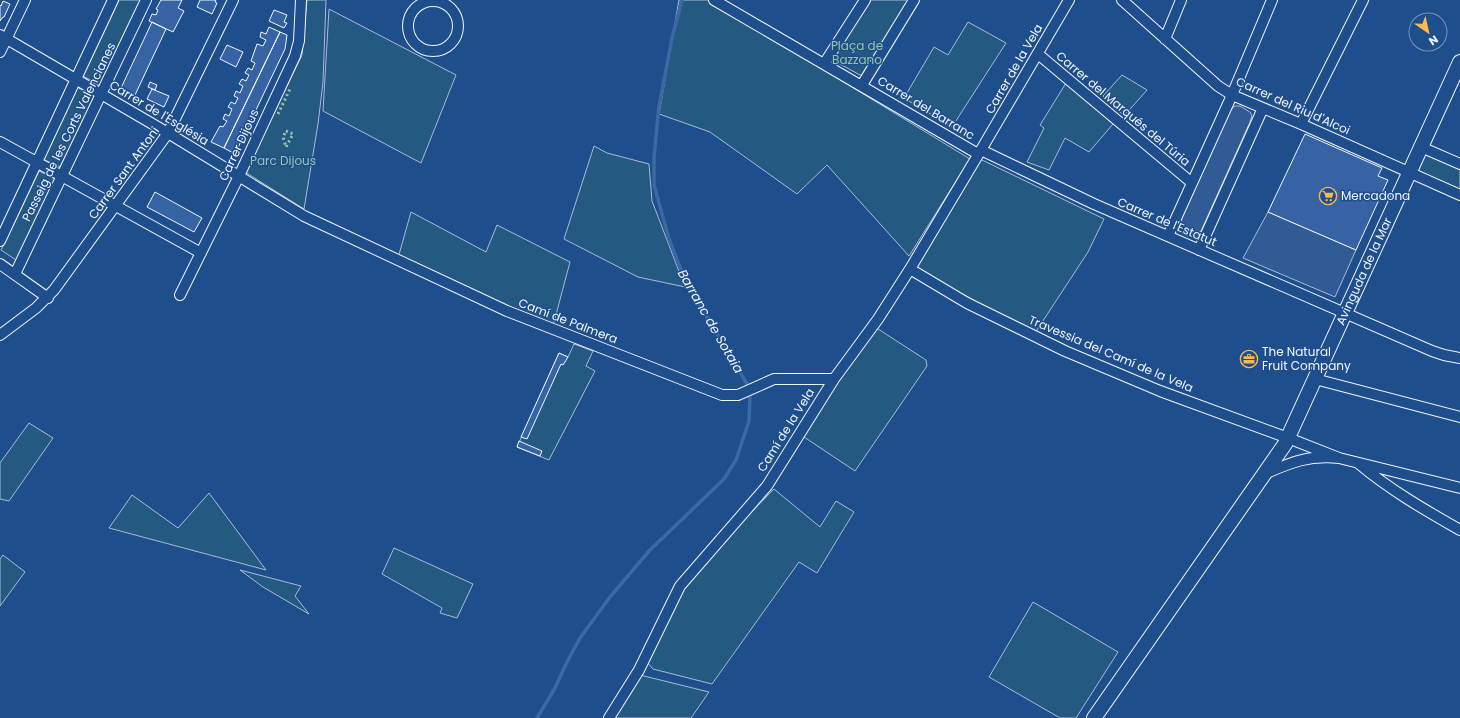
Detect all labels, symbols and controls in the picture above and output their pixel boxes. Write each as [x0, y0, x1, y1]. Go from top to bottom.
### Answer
north arrow [1408, 12, 1448, 52]
street label: Carrer de la Vela [981, 21, 1046, 117]
text: N [1426, 31, 1441, 49]
park label: Plaça de Bazzano [831, 37, 883, 68]
street label: Passeig de les Corts Valencianes [18, 39, 119, 224]
street label: Carrer del Marqués del Túria [1053, 47, 1194, 170]
street label: Carrer del Barranc [874, 72, 978, 143]
street label: Carrer del Riu d'Alcoi [1233, 73, 1353, 138]
street label: Carrer de l'Església [106, 76, 212, 149]
street label: Carrer Dijous [214, 106, 263, 184]
street label: Carrer Sant Antoni [84, 123, 163, 222]
park label: Parc Dijous [250, 152, 316, 169]
supermarket icon: Mercadona [1318, 186, 1338, 206]
place label: Mercadona [1341, 187, 1410, 204]
street label: Carrer de l'Estatut [1115, 193, 1219, 250]
street label: Avinguda de la Mar [1332, 214, 1396, 328]
water label: Barranc de Sotaia [673, 266, 748, 377]
street label: Camí de Palmera [516, 294, 620, 347]
street label: Travessia del Camí de la Vela [1026, 311, 1196, 396]
place label: The Natural Fruit Company [1262, 343, 1351, 374]
office icon: The Natural Fruit Company [1239, 349, 1259, 369]
street label: Camí de la Vela [753, 385, 818, 475]

